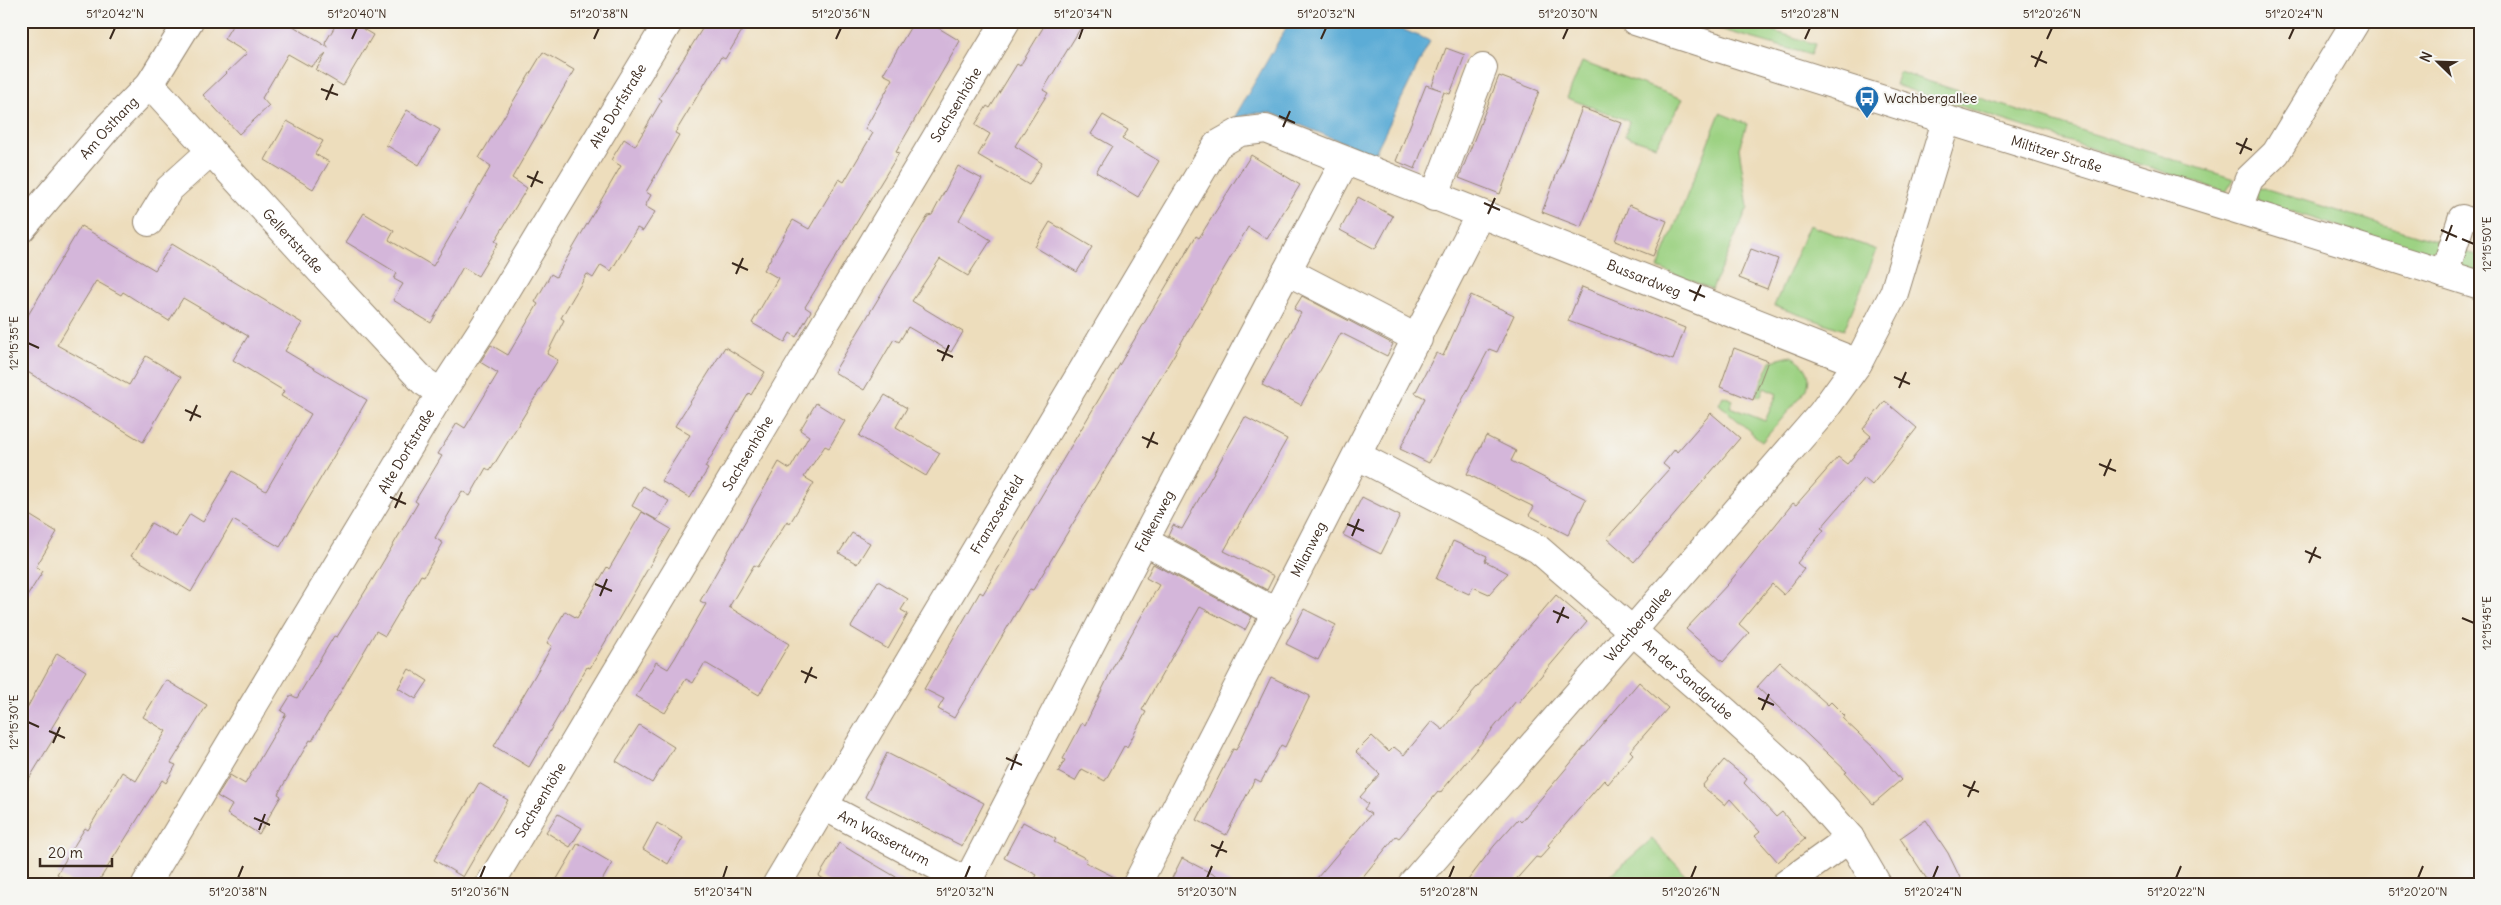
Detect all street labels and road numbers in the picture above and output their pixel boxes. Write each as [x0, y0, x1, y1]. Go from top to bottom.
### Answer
street label: Alte Dorfstraße [585, 60, 650, 151]
street label: Sachsenhöhe [927, 64, 985, 146]
street label: Am Osthang [76, 93, 142, 163]
street label: Miltitzer Straße [2009, 131, 2104, 176]
street label: Gellertstraße [259, 204, 327, 277]
street label: Bussardweg [1604, 256, 1684, 301]
street label: Alte Dorfstraße [374, 406, 438, 497]
street label: Sachsenhöhe [718, 412, 777, 494]
street label: Franzosenfeld [967, 472, 1027, 557]
street label: Falkenweg [1131, 487, 1178, 555]
street label: Milanweg [1287, 519, 1330, 580]
street label: Wachbergallee [1600, 583, 1675, 666]
street label: An der Sandgrube [1639, 635, 1737, 723]
street label: Sachsenhöhe [511, 759, 570, 841]
street label: Am Wasserturm [835, 806, 933, 870]

